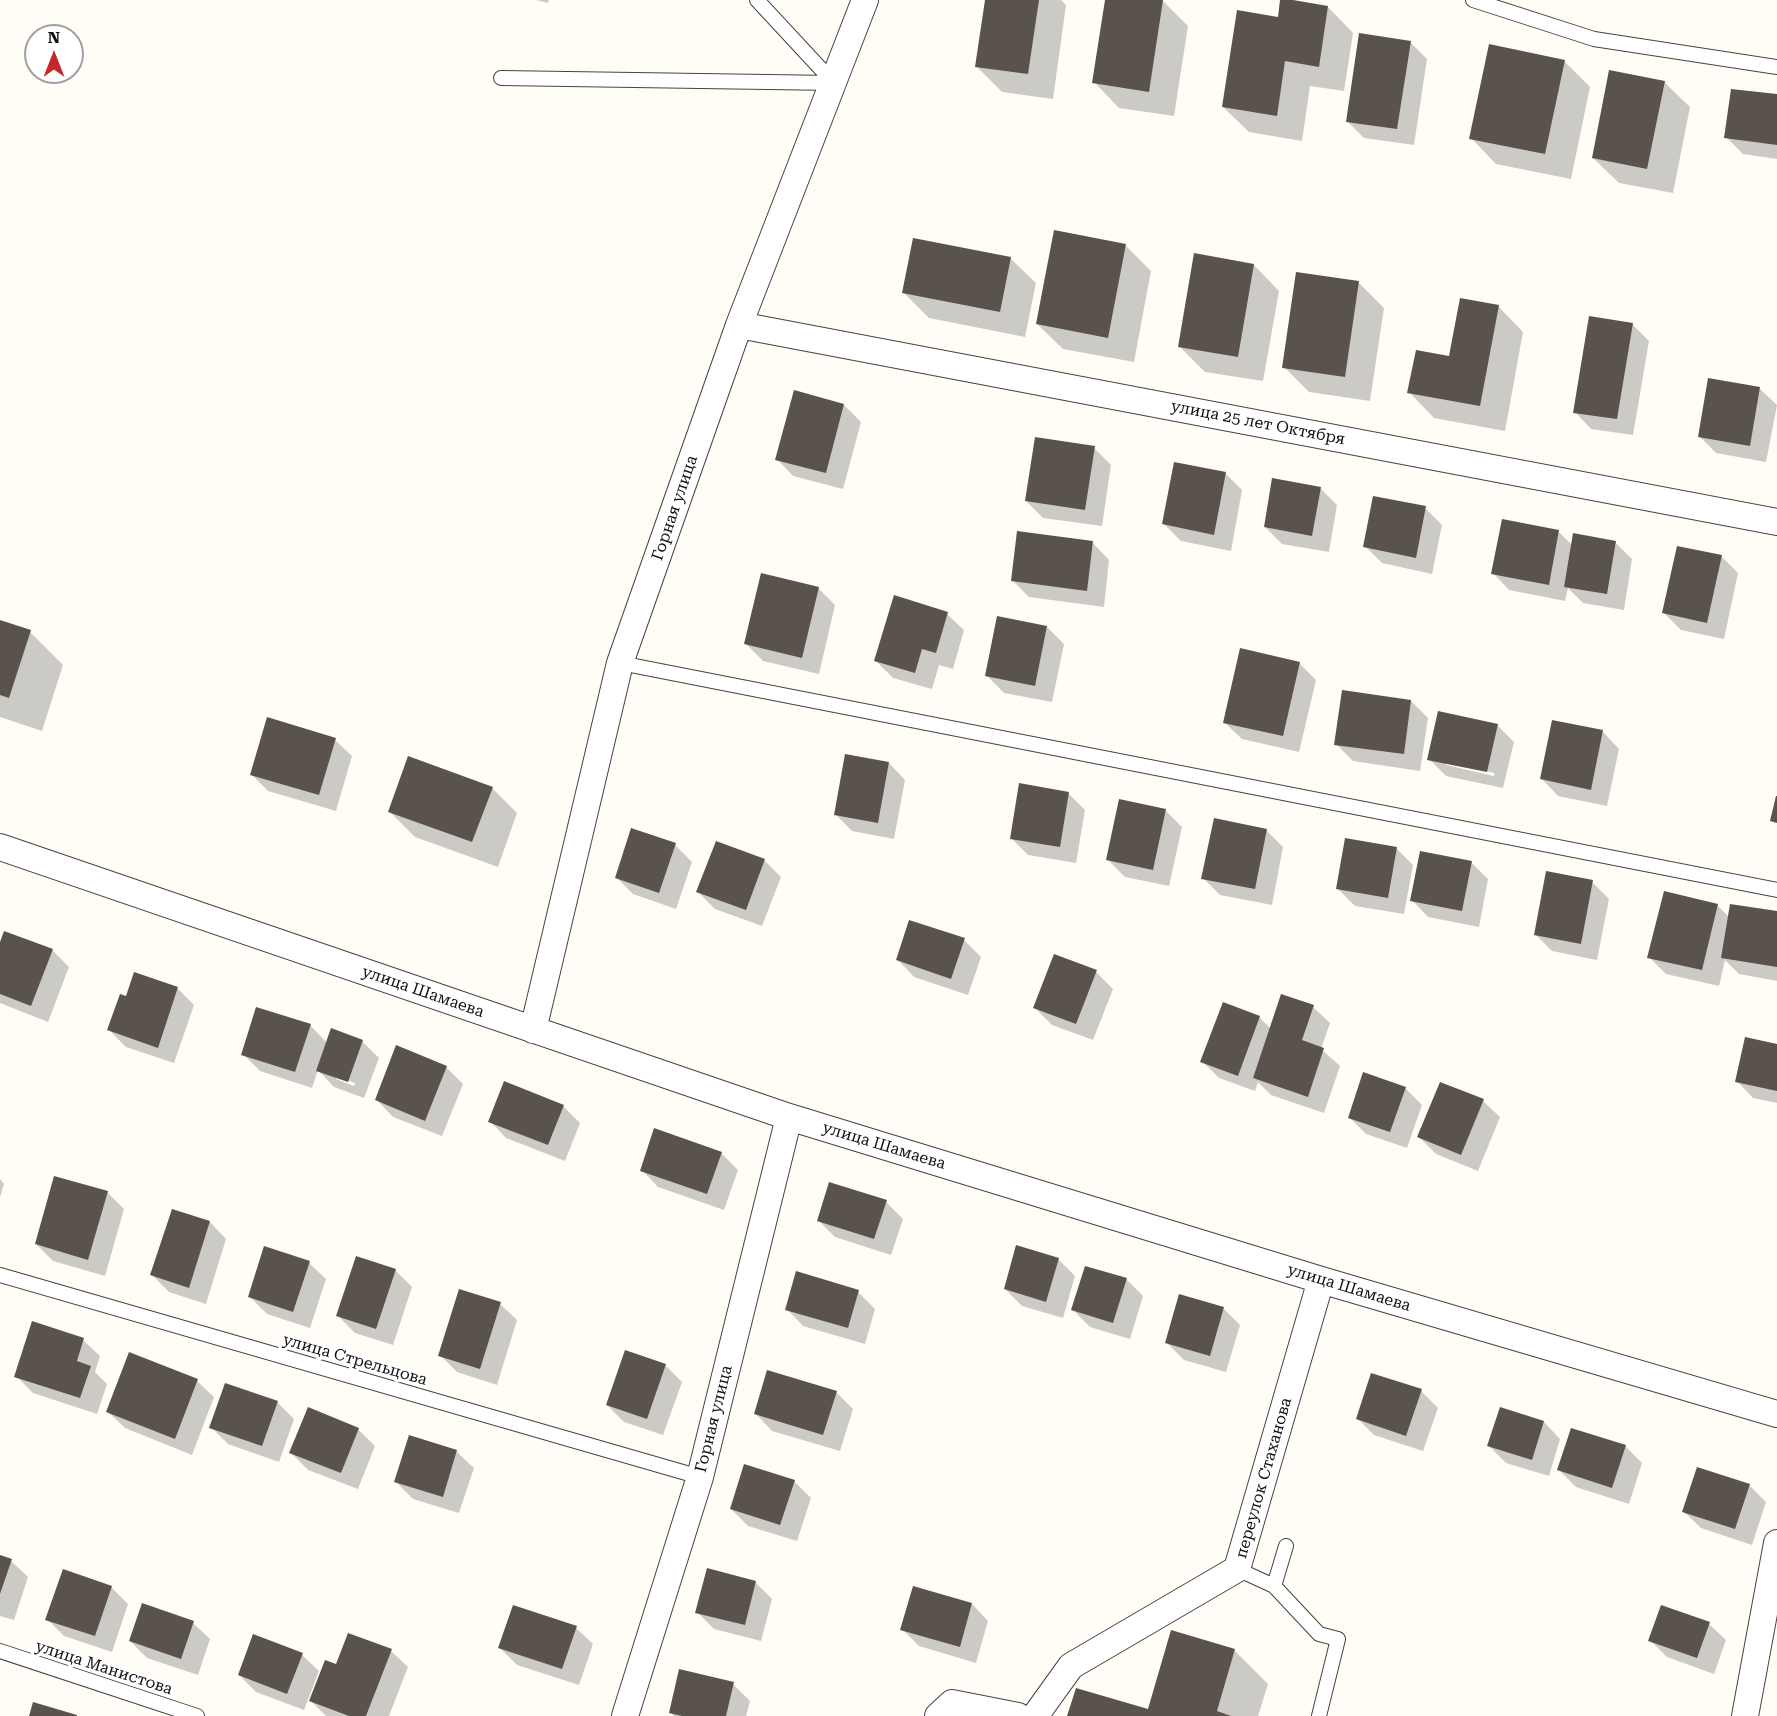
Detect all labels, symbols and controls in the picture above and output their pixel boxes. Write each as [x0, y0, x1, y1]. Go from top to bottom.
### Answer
north arrow [24, 24, 84, 84]
text: N [48, 28, 60, 47]
street label: улица 25 лет Октября [1169, 397, 1347, 449]
street label: Горная улица [648, 453, 702, 563]
street label: улица Шамаева [360, 962, 486, 1022]
street label: улица Шамаева [820, 1118, 948, 1174]
street label: улица Шамаева [1285, 1260, 1413, 1316]
street label: улица Стрельцова [281, 1330, 429, 1390]
street label: Горная улица [691, 1363, 737, 1475]
street label: переулок Стаханова [1232, 1395, 1296, 1561]
street label: улица Манистова [33, 1637, 175, 1699]

